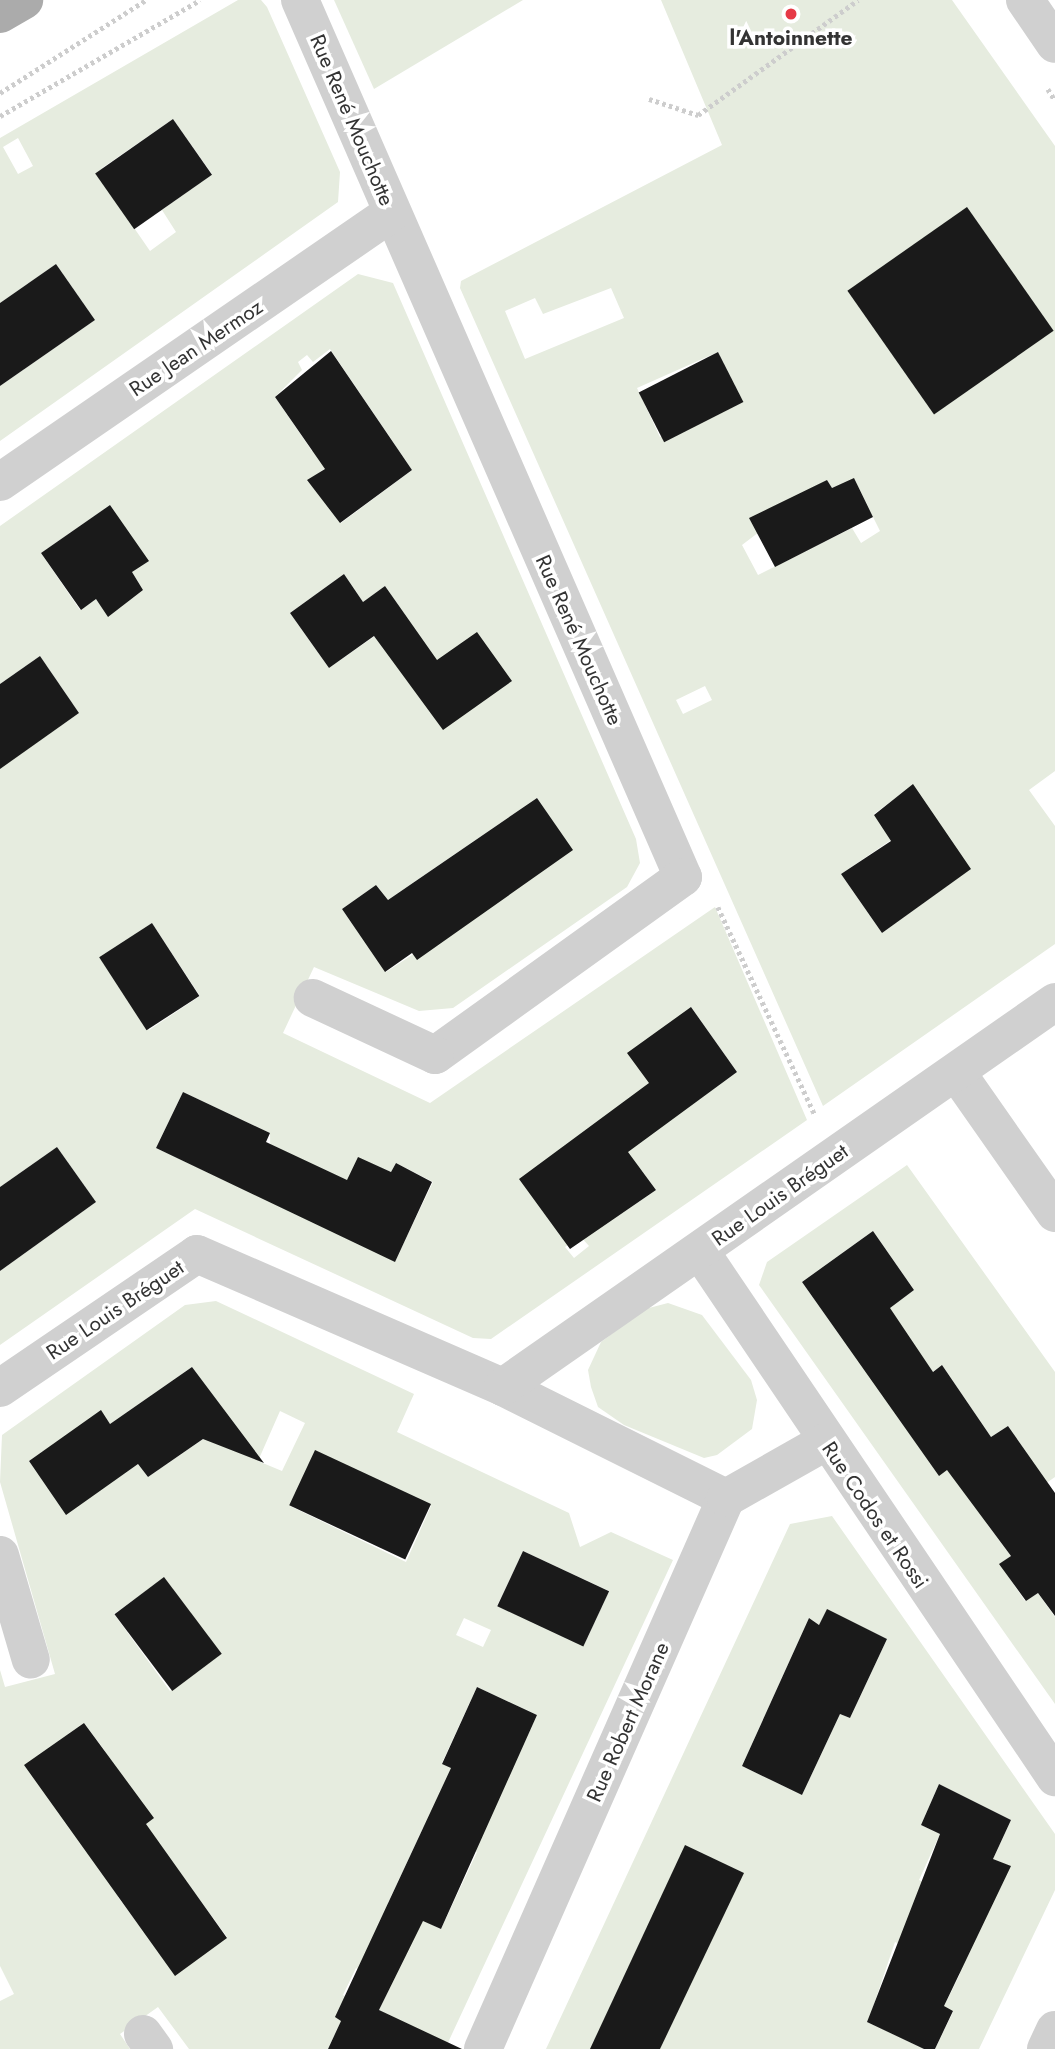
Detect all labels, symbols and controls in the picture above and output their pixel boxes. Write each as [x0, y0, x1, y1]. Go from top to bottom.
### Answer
marker: l'Antoinnette [783, 6, 799, 22]
place label: l'Antoinnette [730, 25, 852, 51]
street label: Rue René Mouchotte [305, 31, 399, 209]
street label: Rue Jean Mermoz [125, 294, 267, 402]
street label: Rue René Mouchotte [530, 551, 628, 729]
street label: Rue Louis Bréguet [707, 1139, 853, 1251]
street label: Rue Louis Bréguet [41, 1255, 189, 1365]
street label: Rue Codos et Rossi [817, 1437, 933, 1593]
street label: Rue Robert Morane [581, 1638, 675, 1806]

